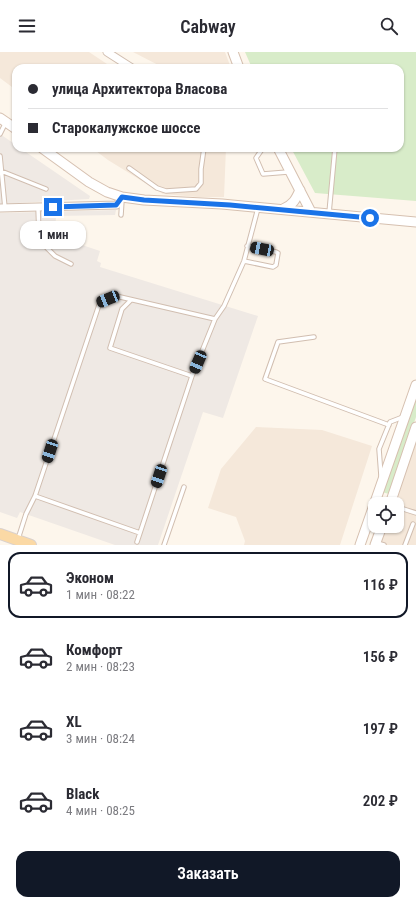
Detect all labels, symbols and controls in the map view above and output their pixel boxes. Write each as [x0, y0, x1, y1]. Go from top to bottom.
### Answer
icon: menu [16, 15, 38, 37]
icon: search [378, 15, 400, 37]
text: Cabway [180, 16, 236, 37]
text: улица Архитектора Власова [52, 80, 227, 98]
text: Старокалужское шоссе [52, 119, 201, 137]
route end [44, 198, 62, 216]
route start [361, 209, 379, 227]
callout: 1 мин [20, 221, 86, 249]
text: 1 мин [37, 227, 69, 242]
car [249, 241, 275, 257]
car [95, 289, 121, 309]
car [188, 349, 208, 375]
car [41, 438, 59, 464]
car [150, 463, 168, 489]
map controls [368, 497, 404, 533]
button: locate [368, 497, 404, 533]
icon: car [18, 567, 54, 603]
text: Эконом [66, 569, 114, 587]
text: 116 ₽ [363, 576, 398, 594]
text: 1 мин · 08:22 [66, 587, 135, 602]
icon: car [18, 639, 54, 675]
text: Комфорт [66, 641, 123, 659]
text: 156 ₽ [363, 648, 398, 666]
text: 2 мин · 08:23 [66, 659, 135, 674]
icon: car [18, 711, 54, 747]
text: XL [66, 713, 82, 731]
text: 197 ₽ [363, 720, 398, 738]
text: 3 мин · 08:24 [66, 731, 135, 746]
icon: car [18, 783, 54, 819]
text: Black [66, 785, 99, 803]
text: 202 ₽ [363, 792, 398, 810]
text: 4 мин · 08:25 [66, 803, 135, 818]
button: Заказать [16, 851, 400, 897]

